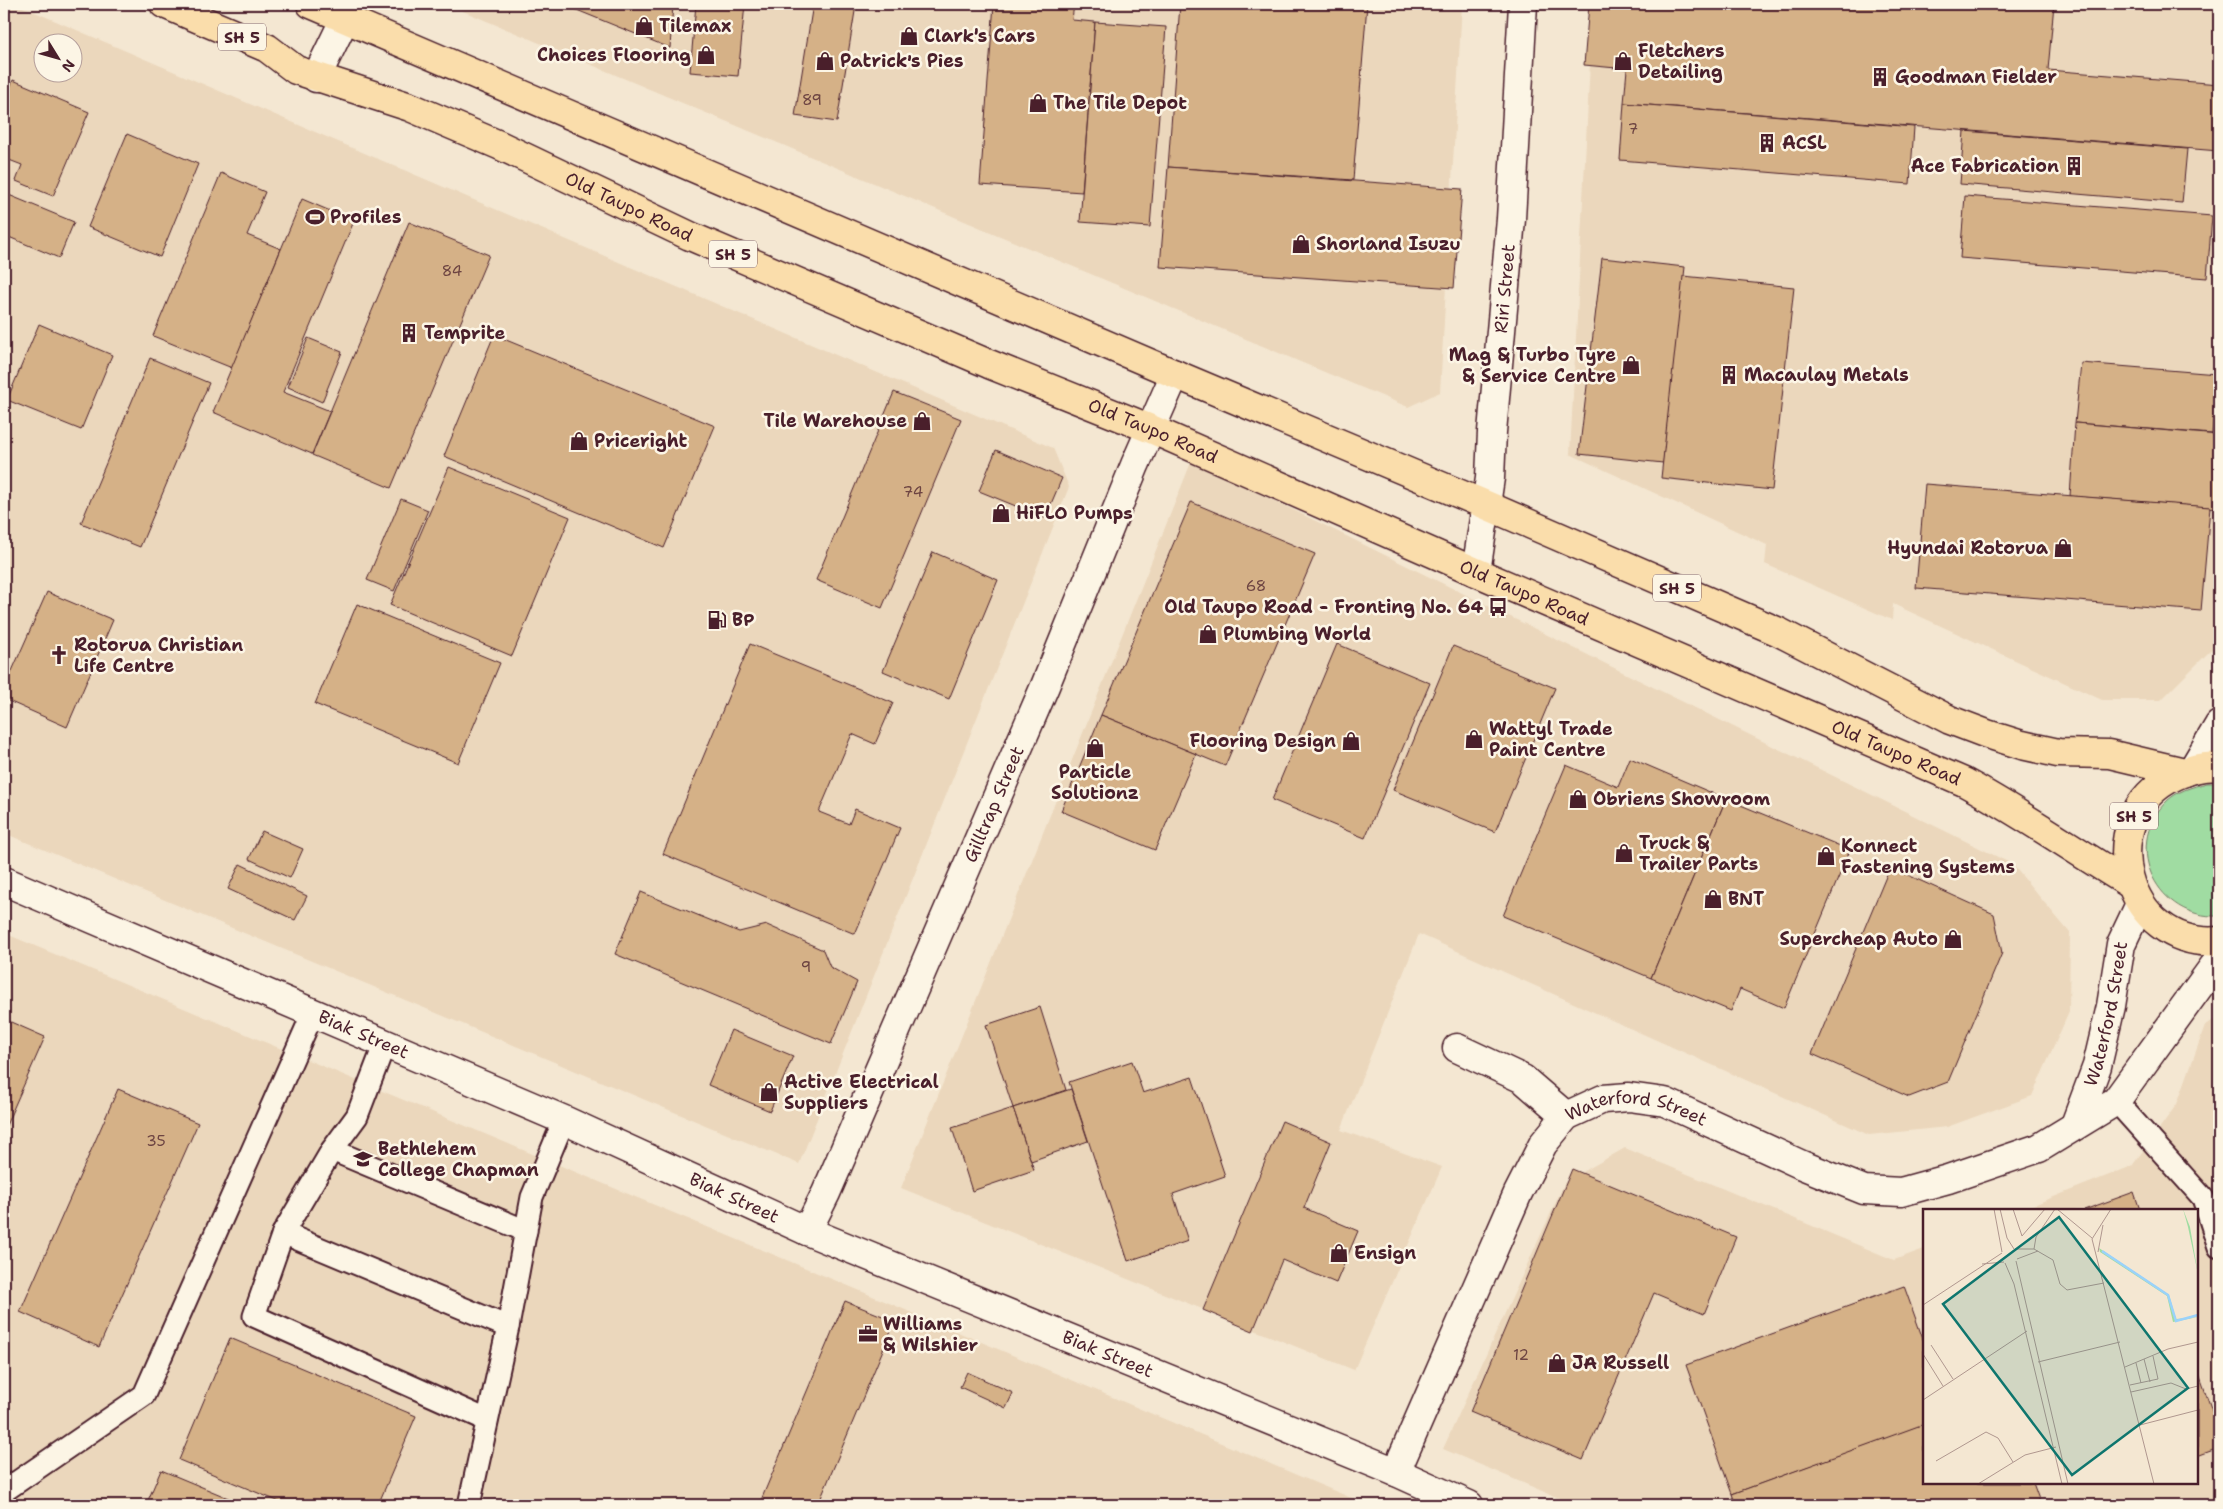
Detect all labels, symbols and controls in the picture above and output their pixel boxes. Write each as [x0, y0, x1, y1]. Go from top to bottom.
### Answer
place label: Tilemax [659, 14, 731, 38]
shop icon: Tilemax [633, 15, 655, 37]
road number: SH 5 [218, 24, 266, 51]
place label: Clark's Cars [924, 24, 1035, 48]
shop icon: Clark's Cars [898, 25, 920, 47]
north arrow [32, 32, 82, 82]
place label: Fletchers Detailing [1638, 39, 1724, 84]
place label: Choices Flooring [537, 43, 691, 67]
shop icon: Choices Flooring [695, 44, 717, 66]
place label: Patrick's Pies [840, 49, 964, 73]
shop icon: Patrick's Pies [814, 50, 836, 72]
shop icon: Fletchers Detailing [1612, 50, 1634, 72]
text: N [58, 56, 79, 76]
place label: Goodman Fielder [1895, 65, 2057, 89]
building icon: Goodman Fielder [1869, 66, 1891, 88]
house number: 89 [802, 90, 822, 110]
place label: The Tile Depot [1053, 91, 1187, 115]
shop icon: The Tile Depot [1027, 92, 1049, 114]
house number: 7 [1628, 119, 1638, 139]
place label: ACSL [1782, 131, 1827, 155]
building icon: ACSL [1756, 132, 1778, 154]
place label: Ace Fabrication [1911, 154, 2059, 178]
building icon: Ace Fabrication [2063, 155, 2085, 177]
street label: Old Taupo Road [561, 166, 697, 248]
place label: Profiles [330, 205, 401, 229]
sports icon: Profiles [304, 206, 326, 228]
place label: Shorland Isuzu [1316, 232, 1461, 256]
shop icon: Shorland Isuzu [1290, 233, 1312, 255]
road number: SH 5 [709, 240, 757, 268]
street label: Riri Street [1489, 243, 1521, 334]
house number: 84 [442, 261, 462, 281]
place label: Temprite [424, 321, 506, 345]
building icon: Temprite [398, 322, 420, 344]
place label: Mag & Turbo Tyre & Service Centre [1449, 343, 1616, 388]
shop icon: Mag & Turbo Tyre & Service Centre [1620, 354, 1642, 376]
place label: Macaulay Metals [1744, 363, 1909, 387]
building icon: Macaulay Metals [1718, 364, 1740, 386]
street label: Old Taupo Road [1085, 393, 1222, 469]
place label: Tile Warehouse [763, 409, 907, 433]
shop icon: Tile Warehouse [911, 410, 933, 432]
place label: Priceright [594, 429, 687, 453]
shop icon: Priceright [568, 430, 590, 452]
house number: 74 [903, 482, 923, 502]
place label: HiFLO Pumps [1016, 501, 1133, 525]
shop icon: HiFLO Pumps [990, 502, 1012, 524]
place label: Hyundai Rotorua [1887, 536, 2049, 560]
shop icon: Hyundai Rotorua [2052, 537, 2074, 559]
street label: Old Taupo Road [1456, 554, 1593, 631]
road number: SH 5 [1653, 574, 1701, 602]
house number: 68 [1246, 576, 1266, 596]
place label: Old Taupo Road - Fronting No. 64 [1164, 595, 1483, 619]
bus stop icon: Old Taupo Road - Fronting No. 64 [1487, 596, 1509, 618]
place label: BP [732, 608, 755, 632]
fuel station icon: BP [706, 609, 728, 631]
place label: Plumbing World [1223, 622, 1371, 646]
shop icon: Plumbing World [1197, 623, 1219, 645]
place label: Rotorua Christian Life Centre [74, 633, 243, 678]
church icon: Rotorua Christian Life Centre [48, 644, 70, 666]
street label: Old Taupo Road [1828, 714, 1965, 791]
place label: Wattyl Trade Paint Centre [1489, 717, 1613, 762]
shop icon: Wattyl Trade Paint Centre [1463, 728, 1485, 750]
place label: Flooring Design [1190, 729, 1336, 753]
shop icon: Flooring Design [1340, 730, 1362, 752]
shop icon: Particle Solutionz [1084, 737, 1106, 759]
street label: Gilltrap Street [958, 742, 1030, 866]
place label: Particle Solutionz [1051, 760, 1139, 805]
place label: Obriens Showroom [1593, 787, 1771, 811]
shop icon: Obriens Showroom [1567, 788, 1589, 810]
road number: SH 5 [2110, 802, 2158, 829]
place label: Truck & Trailer Parts [1639, 831, 1758, 876]
place label: Konnect Fastening Systems [1841, 834, 2015, 879]
shop icon: Truck & Trailer Parts [1613, 842, 1635, 864]
shop icon: Konnect Fastening Systems [1815, 845, 1837, 867]
place label: BNT [1728, 887, 1764, 911]
shop icon: BNT [1702, 888, 1724, 910]
place label: Supercheap Auto [1779, 927, 1938, 951]
shop icon: Supercheap Auto [1942, 928, 1964, 950]
street label: Waterford Street [2078, 940, 2133, 1090]
house number: 9 [801, 957, 811, 977]
street label: Biak Street [315, 1005, 413, 1064]
place label: Active Electrical Suppliers [784, 1070, 939, 1115]
shop icon: Active Electrical Suppliers [758, 1081, 780, 1103]
text: Waterford Street [1561, 1085, 1711, 1132]
street label: Waterford Street [1564, 1111, 1712, 1135]
house number: 35 [146, 1131, 166, 1151]
place label: Bethlehem College Chapman [378, 1137, 539, 1182]
school or university icon: Bethlehem College Chapman [352, 1148, 374, 1170]
street label: Biak Street [685, 1167, 783, 1229]
inset map [1923, 1209, 2198, 1484]
place label: Ensign [1354, 1241, 1416, 1265]
shop icon: Ensign [1328, 1242, 1350, 1264]
place label: Williams & Wilshier [883, 1312, 978, 1357]
office icon: Williams & Wilshier [857, 1323, 879, 1345]
street label: Biak Street [1059, 1325, 1157, 1383]
house number: 12 [1513, 1345, 1529, 1365]
place label: JA Russell [1572, 1351, 1669, 1375]
shop icon: JA Russell [1546, 1352, 1568, 1374]

